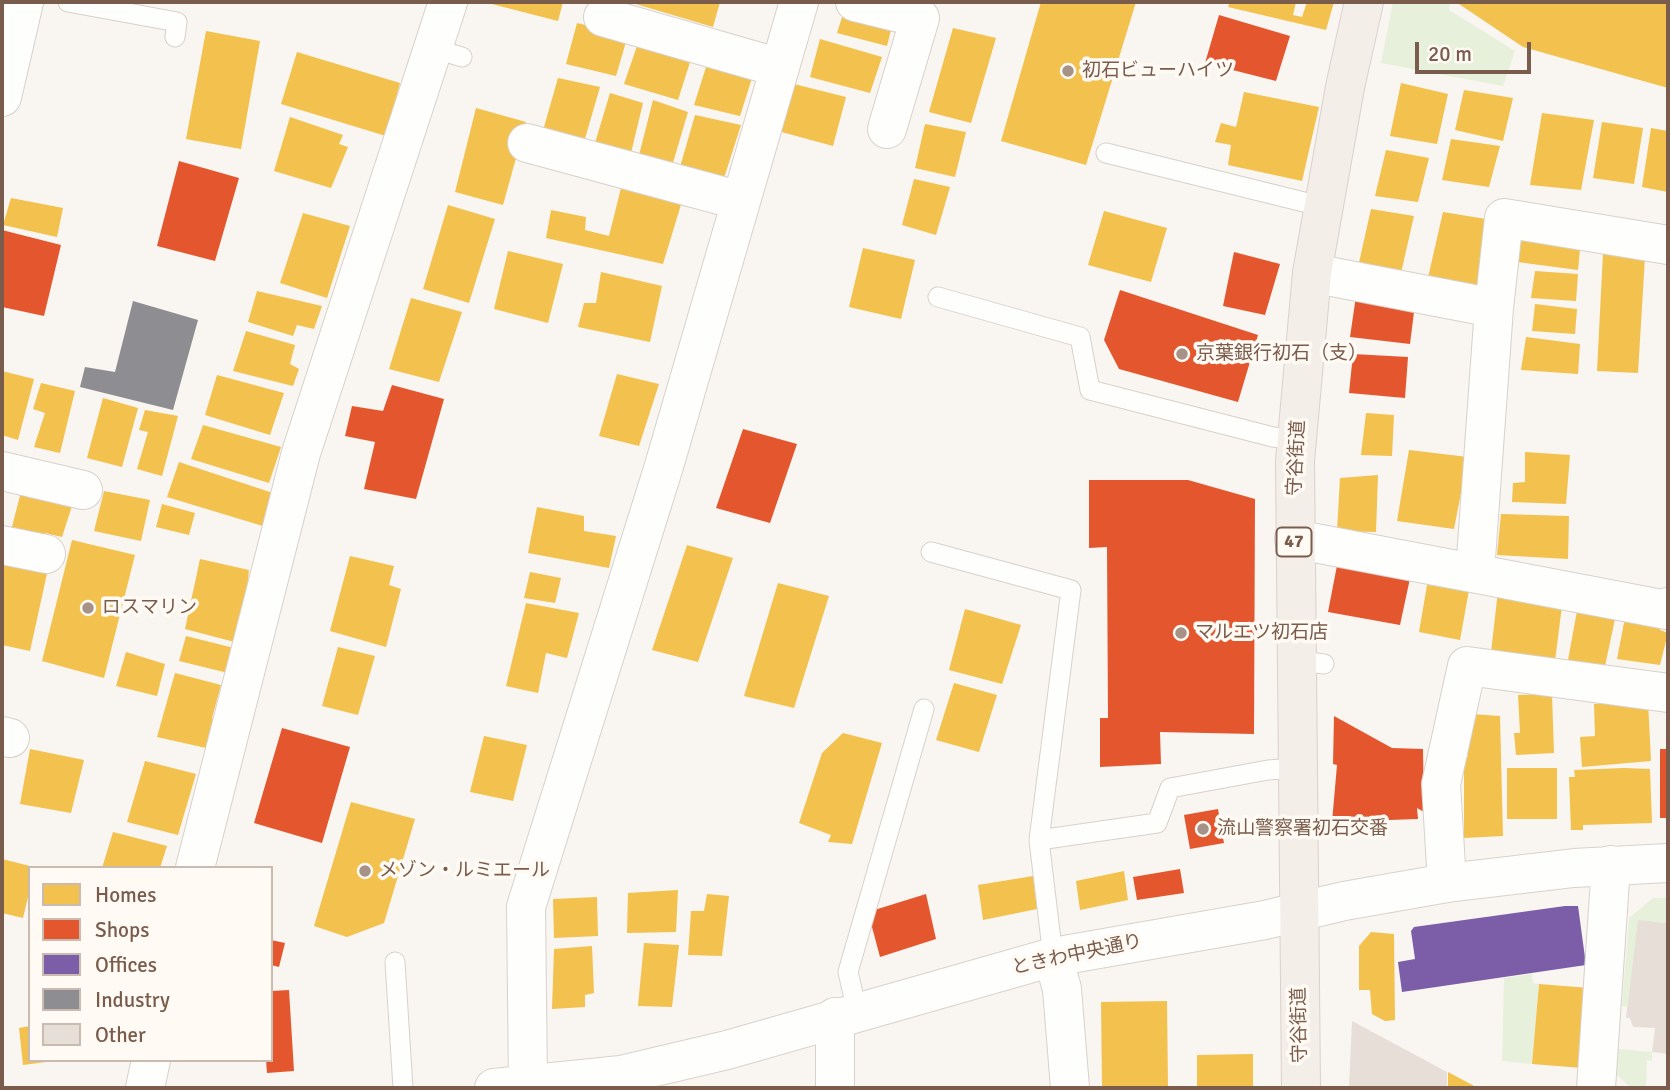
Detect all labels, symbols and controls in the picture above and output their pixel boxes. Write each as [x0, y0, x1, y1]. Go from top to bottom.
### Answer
scale bar [1418, 28, 1534, 72]
text: 20 m [1428, 41, 1472, 67]
place label: 初石ビューハイツ [1082, 60, 1234, 82]
marker: 初石ビューハイツ [1060, 63, 1076, 79]
place label: 京葉銀行初石（支） [1196, 343, 1367, 365]
marker: 京葉銀行初石（支） [1174, 346, 1190, 362]
street label: 守谷街道 [1284, 419, 1310, 497]
road number: 47 [1276, 528, 1312, 556]
place label: ロスマリン [102, 597, 197, 619]
marker: ロスマリン [80, 600, 96, 616]
place label: マルエツ初石店 [1195, 622, 1328, 644]
marker: マルエツ初石店 [1173, 625, 1189, 641]
place label: 流山警察署初石交番 [1217, 818, 1388, 840]
marker: 流山警察署初石交番 [1195, 821, 1211, 837]
place label: メゾン・ルミエール [379, 860, 550, 882]
marker: メゾン・ルミエール [357, 863, 373, 879]
legend [28, 866, 273, 1062]
text: Homes [95, 882, 157, 908]
text: Shops [95, 917, 149, 943]
street label: ときわ中央通り [1010, 930, 1144, 980]
text: Offices [95, 952, 157, 978]
text: Industry [95, 987, 170, 1013]
street label: 守谷街道 [1288, 987, 1312, 1063]
text: Other [95, 1022, 146, 1048]

